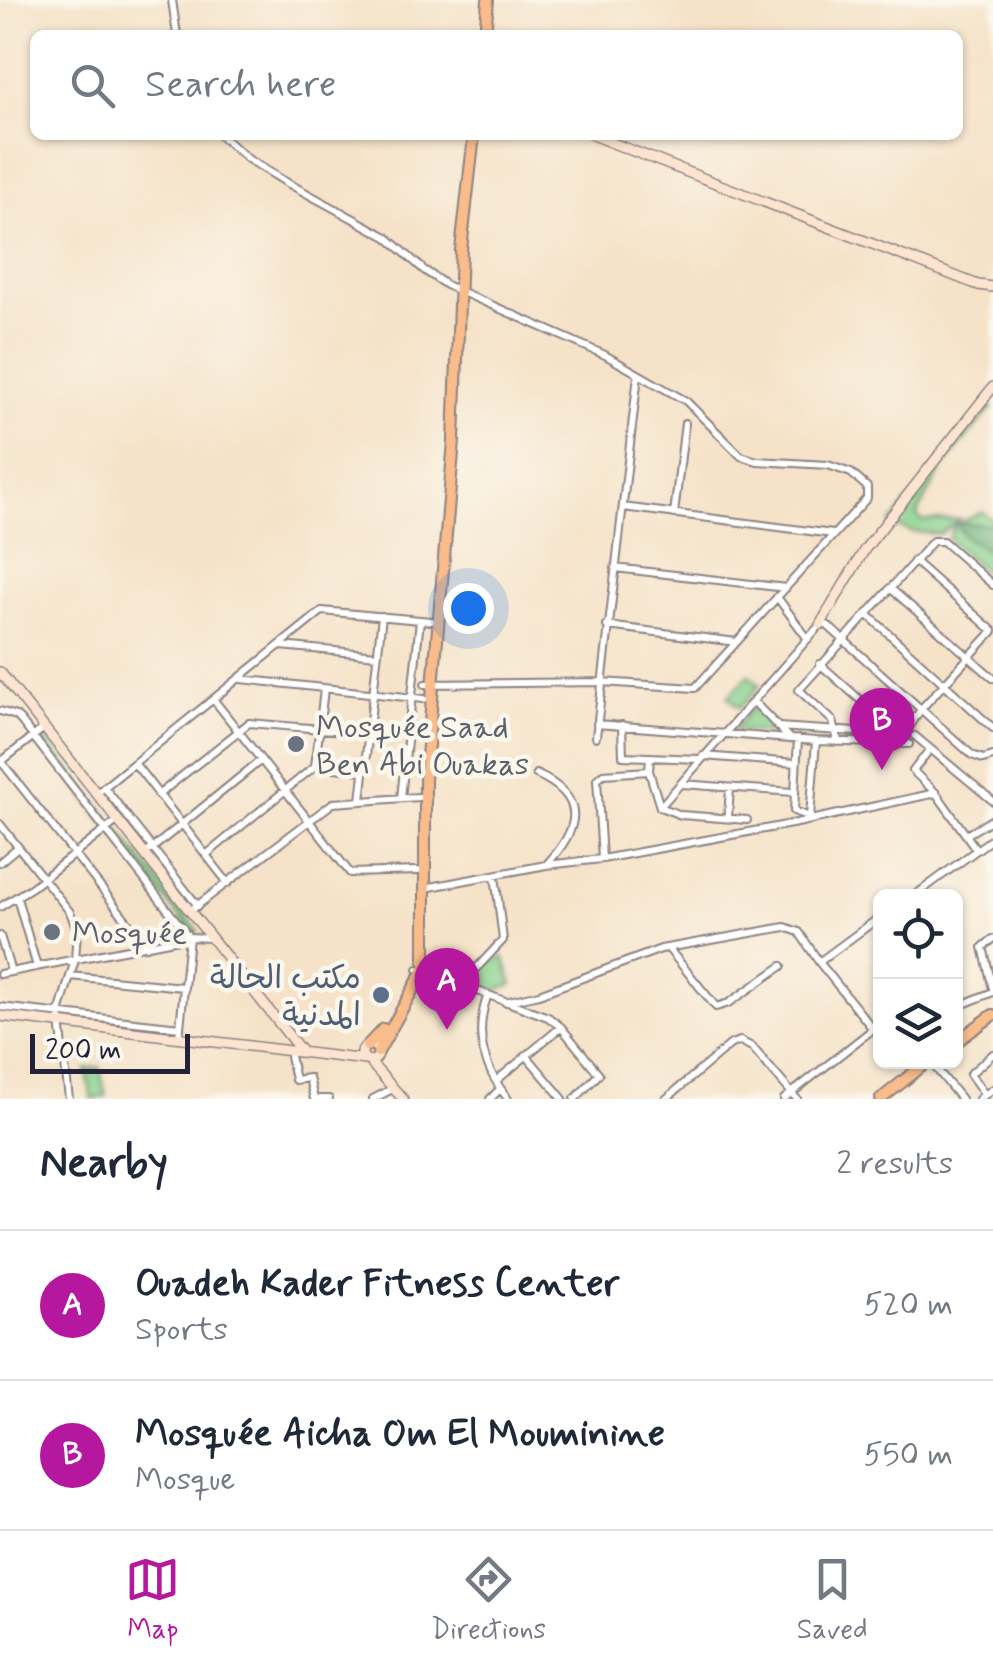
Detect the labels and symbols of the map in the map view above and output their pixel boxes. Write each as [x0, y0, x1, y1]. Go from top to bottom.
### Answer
your location [443, 583, 494, 634]
pin: B [850, 688, 914, 770]
place label: Mosquée Saad Ben Abi Ouakas [316, 707, 529, 786]
marker: Mosquée Saad Ben Abi Ouakas [285, 733, 307, 755]
place label: Mosquée [72, 913, 187, 955]
marker: Mosquée [41, 921, 63, 943]
pin: A [414, 948, 480, 1030]
place label: مكتب الحالة المدنية [210, 958, 361, 1037]
marker: مكتب الحالة المدنية [370, 984, 392, 1006]
scale bar [30, 1029, 190, 1074]

